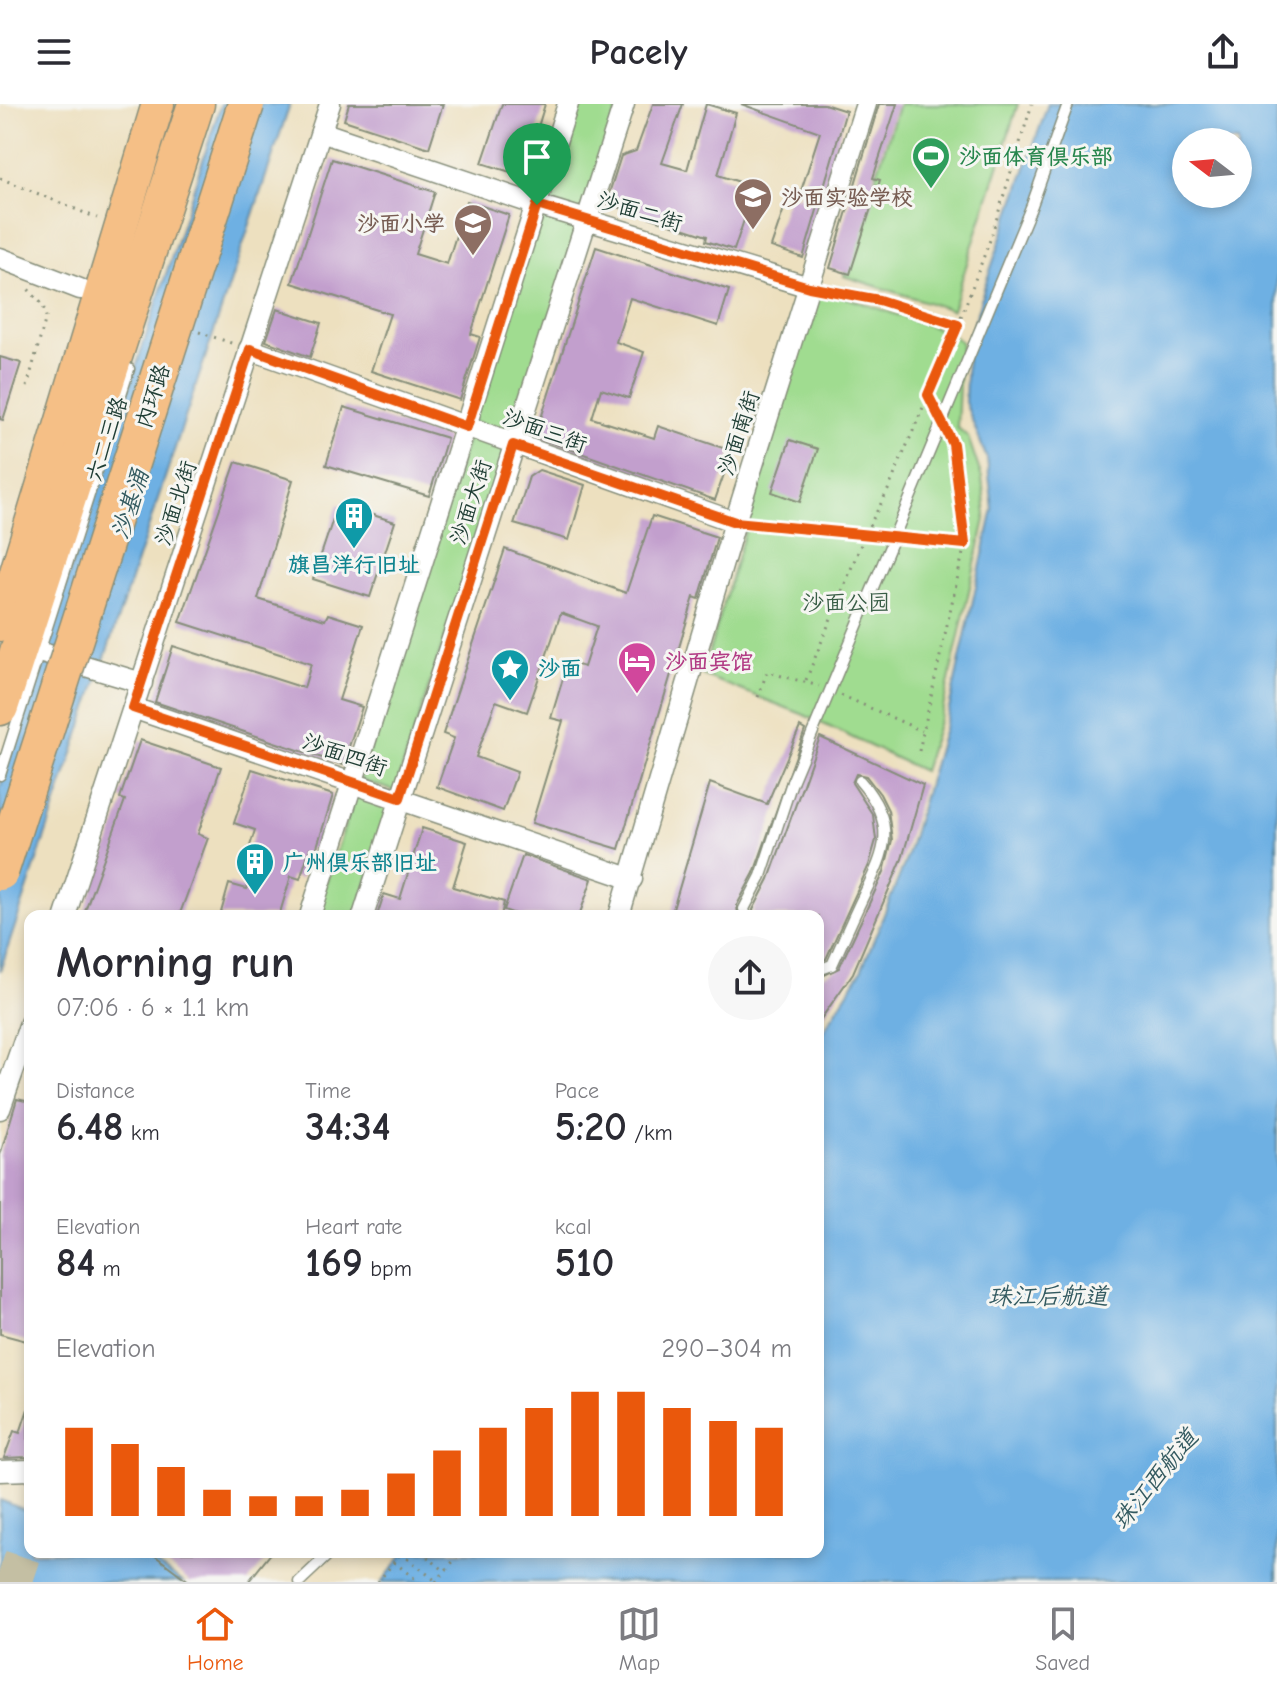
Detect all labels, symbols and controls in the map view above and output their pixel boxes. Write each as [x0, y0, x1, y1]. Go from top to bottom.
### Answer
icon: menu [32, 30, 76, 74]
icon: share [1201, 30, 1245, 74]
text: Pacely [590, 32, 687, 73]
pin [503, 123, 571, 205]
north arrow [1172, 128, 1252, 208]
map controls [1172, 128, 1252, 208]
icon: arrive [515, 135, 559, 179]
sports icon: 沙面体育俱乐部 [910, 135, 952, 190]
place label: 沙面体育俱乐部 [959, 144, 1113, 170]
school or university icon: 沙面实验学校 [732, 176, 774, 231]
place label: 沙面实验学校 [781, 185, 913, 211]
street label: 沙面二街 [594, 187, 686, 237]
school or university icon: 沙面小学 [452, 202, 494, 257]
place label: 沙面小学 [357, 211, 445, 237]
street label: 内环路 [130, 361, 176, 432]
street label: 沙面南街 [713, 387, 765, 479]
street label: 六二三路 [81, 393, 133, 485]
street label: 沙面三街 [499, 404, 590, 458]
street label: 沙面大街 [445, 456, 497, 548]
street label: 沙面北街 [150, 457, 202, 549]
water label: 沙基涌 [106, 464, 155, 543]
building icon: 旗昌洋行旧址 [333, 495, 375, 550]
place label: 旗昌洋行旧址 [288, 552, 420, 578]
park label: 沙面公园 [802, 590, 890, 616]
hotel icon: 沙面宾馆 [616, 640, 658, 695]
place icon: 沙面 [489, 647, 531, 702]
place label: 沙面宾馆 [665, 649, 753, 675]
place label: 沙面 [538, 656, 582, 682]
street label: 沙面四街 [299, 728, 391, 782]
building icon: 广州俱乐部旧址 [234, 841, 276, 896]
place label: 广州俱乐部旧址 [283, 850, 437, 876]
button: share [708, 936, 792, 1020]
text: Morning run [56, 937, 295, 988]
text: 07:06 · 6 × 1.1 km [56, 993, 249, 1023]
text: Distance [56, 1078, 135, 1104]
text: Time [305, 1078, 351, 1104]
text: Pace [555, 1078, 599, 1104]
text: 6.48 [56, 1104, 123, 1150]
text: 34:34 [305, 1104, 391, 1150]
text: 5:20 [555, 1104, 627, 1150]
text: km [123, 1120, 160, 1146]
text: /km [627, 1120, 673, 1146]
text: Elevation [56, 1214, 140, 1240]
text: Heart rate [305, 1214, 402, 1240]
text: kcal [555, 1214, 592, 1240]
text: 84 [56, 1240, 95, 1286]
text: 169 [305, 1240, 363, 1286]
text: 510 [555, 1240, 615, 1286]
text: m [95, 1256, 121, 1282]
text: bpm [363, 1256, 412, 1282]
water label: 珠江后航道 [988, 1282, 1110, 1310]
text: Elevation [56, 1334, 156, 1364]
text: 290–304 m [661, 1334, 792, 1364]
water label: 珠江西航道 [1106, 1422, 1205, 1534]
tab: Home [187, 1602, 244, 1676]
tab: Map [617, 1602, 661, 1676]
tab: Saved [1035, 1602, 1090, 1676]

